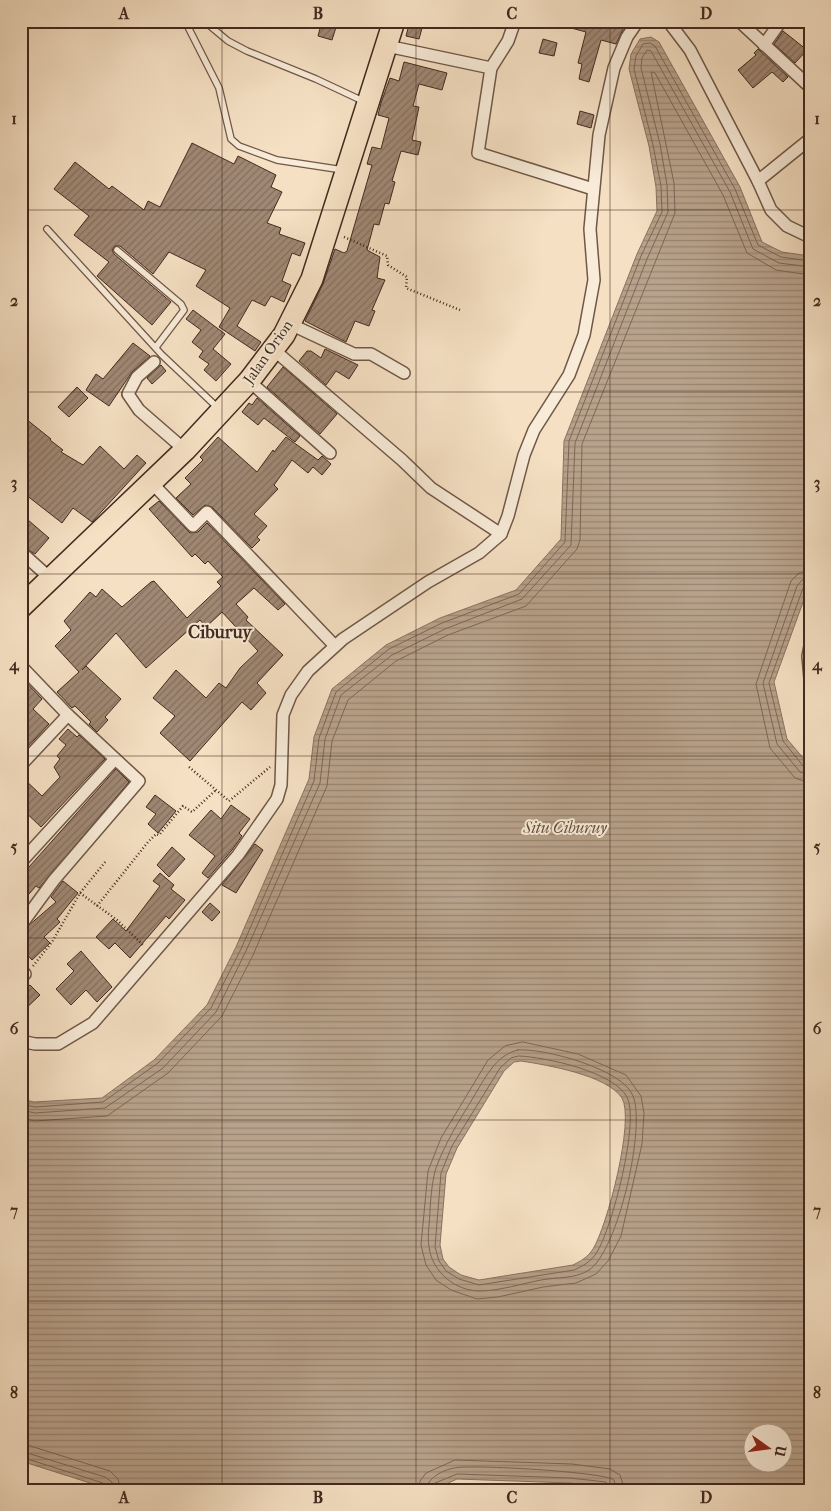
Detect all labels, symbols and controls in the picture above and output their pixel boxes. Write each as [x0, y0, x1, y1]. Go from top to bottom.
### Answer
text: A [118, 4, 130, 23]
text: B [313, 4, 323, 23]
text: C [507, 4, 518, 23]
text: D [700, 4, 712, 23]
text: 1 [11, 109, 17, 128]
text: 1 [814, 109, 820, 128]
text: 2 [10, 291, 18, 310]
text: 2 [813, 291, 821, 310]
street label: Jalan Orion [239, 316, 297, 388]
text: 3 [11, 473, 17, 493]
text: 3 [814, 473, 820, 493]
district label: Ciburuy [188, 622, 253, 643]
text: 4 [8, 655, 20, 675]
text: 4 [811, 655, 823, 675]
water label: Situ Ciburuy [522, 818, 607, 837]
text: 5 [11, 837, 18, 856]
text: 5 [814, 837, 821, 856]
text: 6 [10, 1019, 19, 1038]
text: 6 [813, 1019, 822, 1038]
text: 7 [9, 1201, 18, 1220]
text: 7 [812, 1201, 821, 1220]
text: 8 [10, 1383, 18, 1402]
text: 8 [813, 1383, 821, 1402]
north arrow [744, 1424, 794, 1474]
text: U [771, 1443, 790, 1458]
text: A [118, 1488, 130, 1507]
text: B [313, 1488, 323, 1507]
text: C [507, 1488, 518, 1507]
text: D [700, 1488, 712, 1507]

